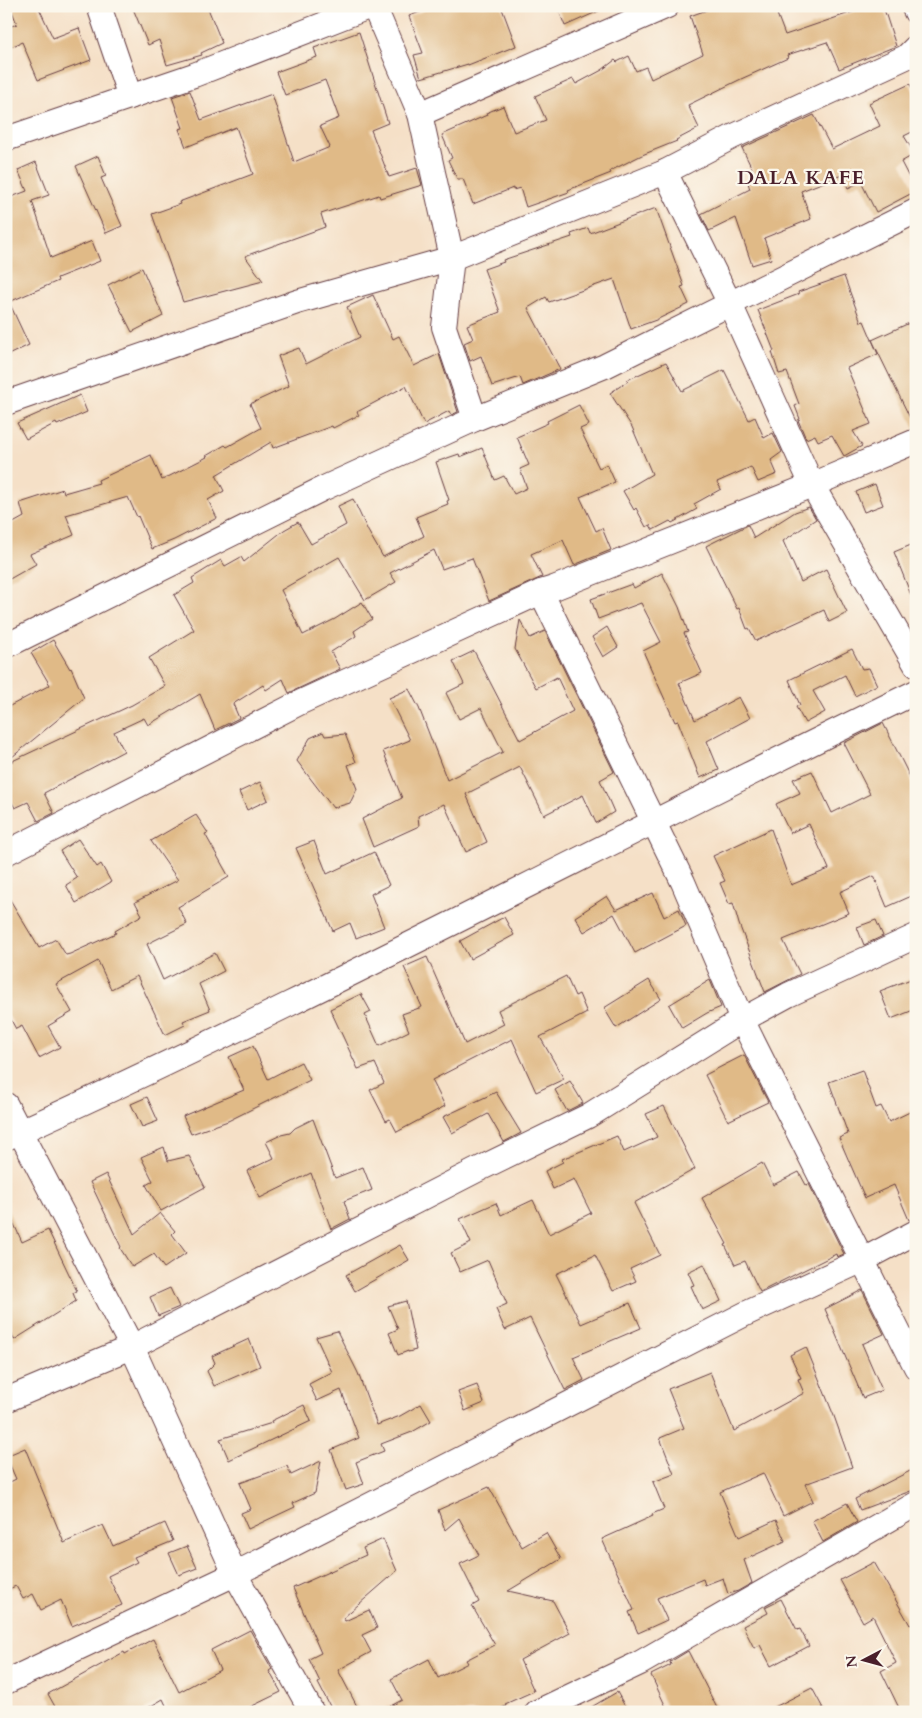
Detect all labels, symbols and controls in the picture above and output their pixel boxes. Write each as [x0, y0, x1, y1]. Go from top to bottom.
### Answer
district label: DALA KAFE [737, 164, 865, 191]
north arrow [840, 1636, 890, 1686]
text: N [841, 1654, 862, 1668]

